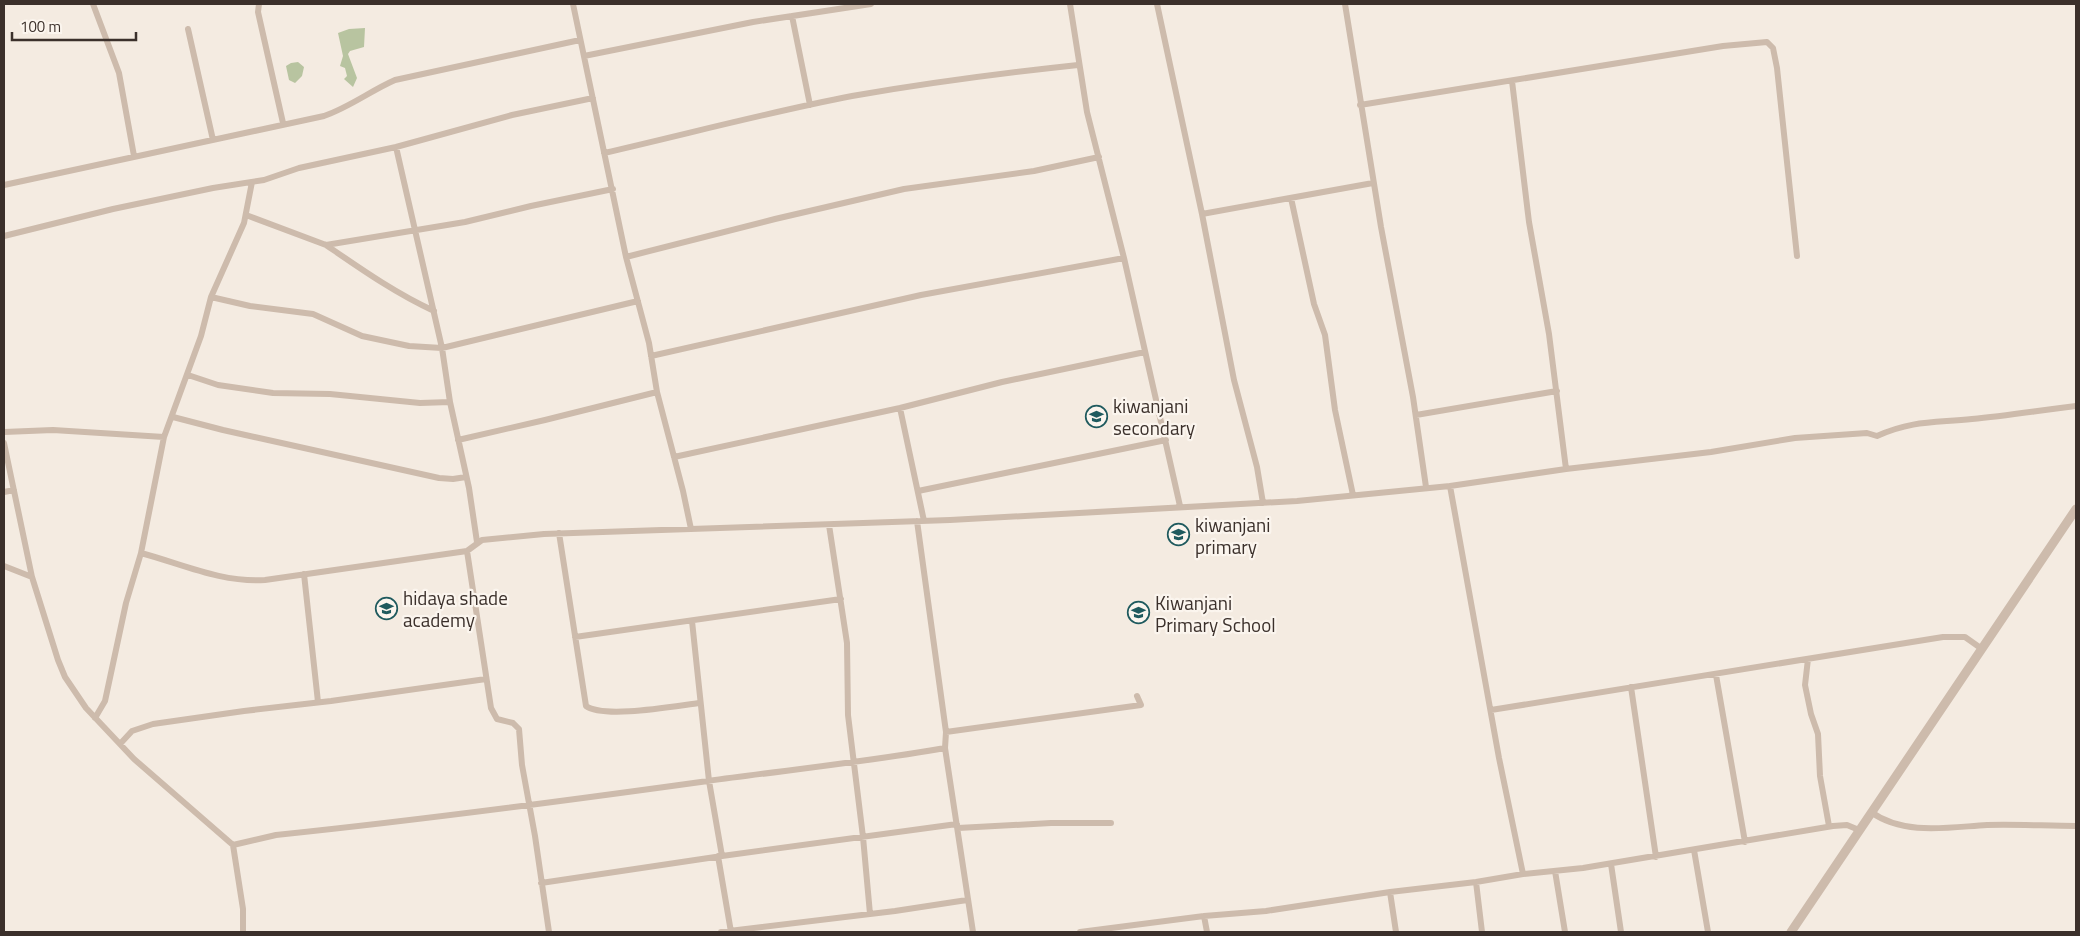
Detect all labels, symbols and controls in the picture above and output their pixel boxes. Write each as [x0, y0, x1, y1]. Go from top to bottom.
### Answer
scale bar [12, 10, 136, 42]
text: 100 m [20, 15, 61, 38]
place label: kiwanjani secondary [1113, 391, 1195, 442]
school or university icon: kiwanjani secondary [1085, 404, 1109, 428]
place label: kiwanjani primary [1195, 510, 1270, 561]
school or university icon: kiwanjani primary [1167, 523, 1191, 547]
place label: hidaya shade academy [403, 583, 508, 634]
place label: Kiwanjani Primary School [1155, 588, 1276, 639]
school or university icon: hidaya shade academy [375, 596, 399, 620]
school or university icon: Kiwanjani Primary School [1127, 601, 1151, 625]

